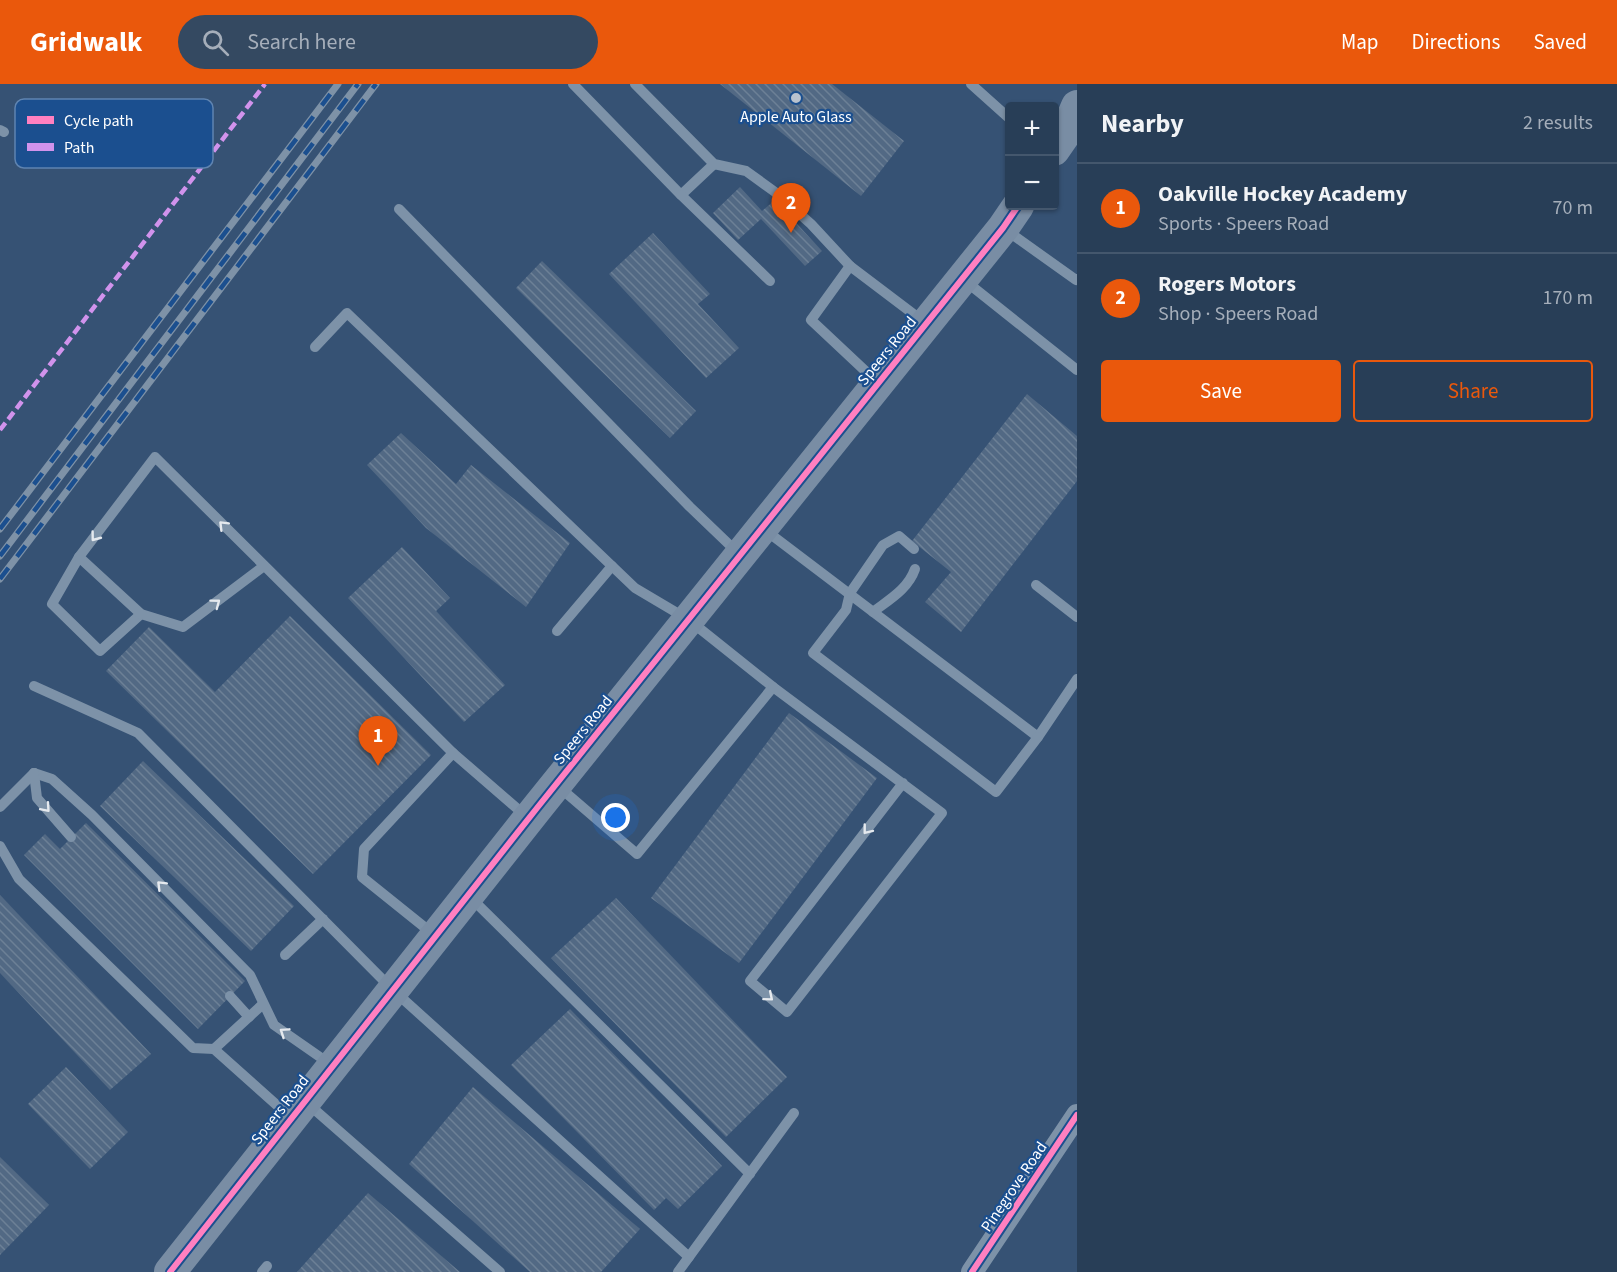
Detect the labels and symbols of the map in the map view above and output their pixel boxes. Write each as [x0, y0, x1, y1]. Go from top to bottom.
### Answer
marker: Apple Auto Glass [789, 91, 803, 105]
legend [15, 99, 213, 168]
place label: Apple Auto Glass [740, 106, 852, 128]
text: Cycle path [64, 110, 133, 132]
text: Path [64, 137, 94, 159]
pin: 2 [772, 184, 810, 233]
street label: Speers Road [852, 312, 922, 390]
one-way arrow [219, 521, 230, 532]
one-way arrow [91, 530, 102, 541]
one-way arrow [209, 599, 220, 610]
street label: Speers Road [548, 691, 618, 769]
pin: 1 [358, 716, 398, 766]
one-way arrow [39, 801, 50, 812]
your location [601, 803, 630, 832]
one-way arrow [863, 823, 874, 834]
one-way arrow [158, 882, 169, 893]
one-way arrow [762, 990, 773, 1001]
one-way arrow [280, 1029, 291, 1040]
street label: Speers Road [246, 1071, 314, 1149]
street label: Pinegrove Road [976, 1138, 1052, 1236]

